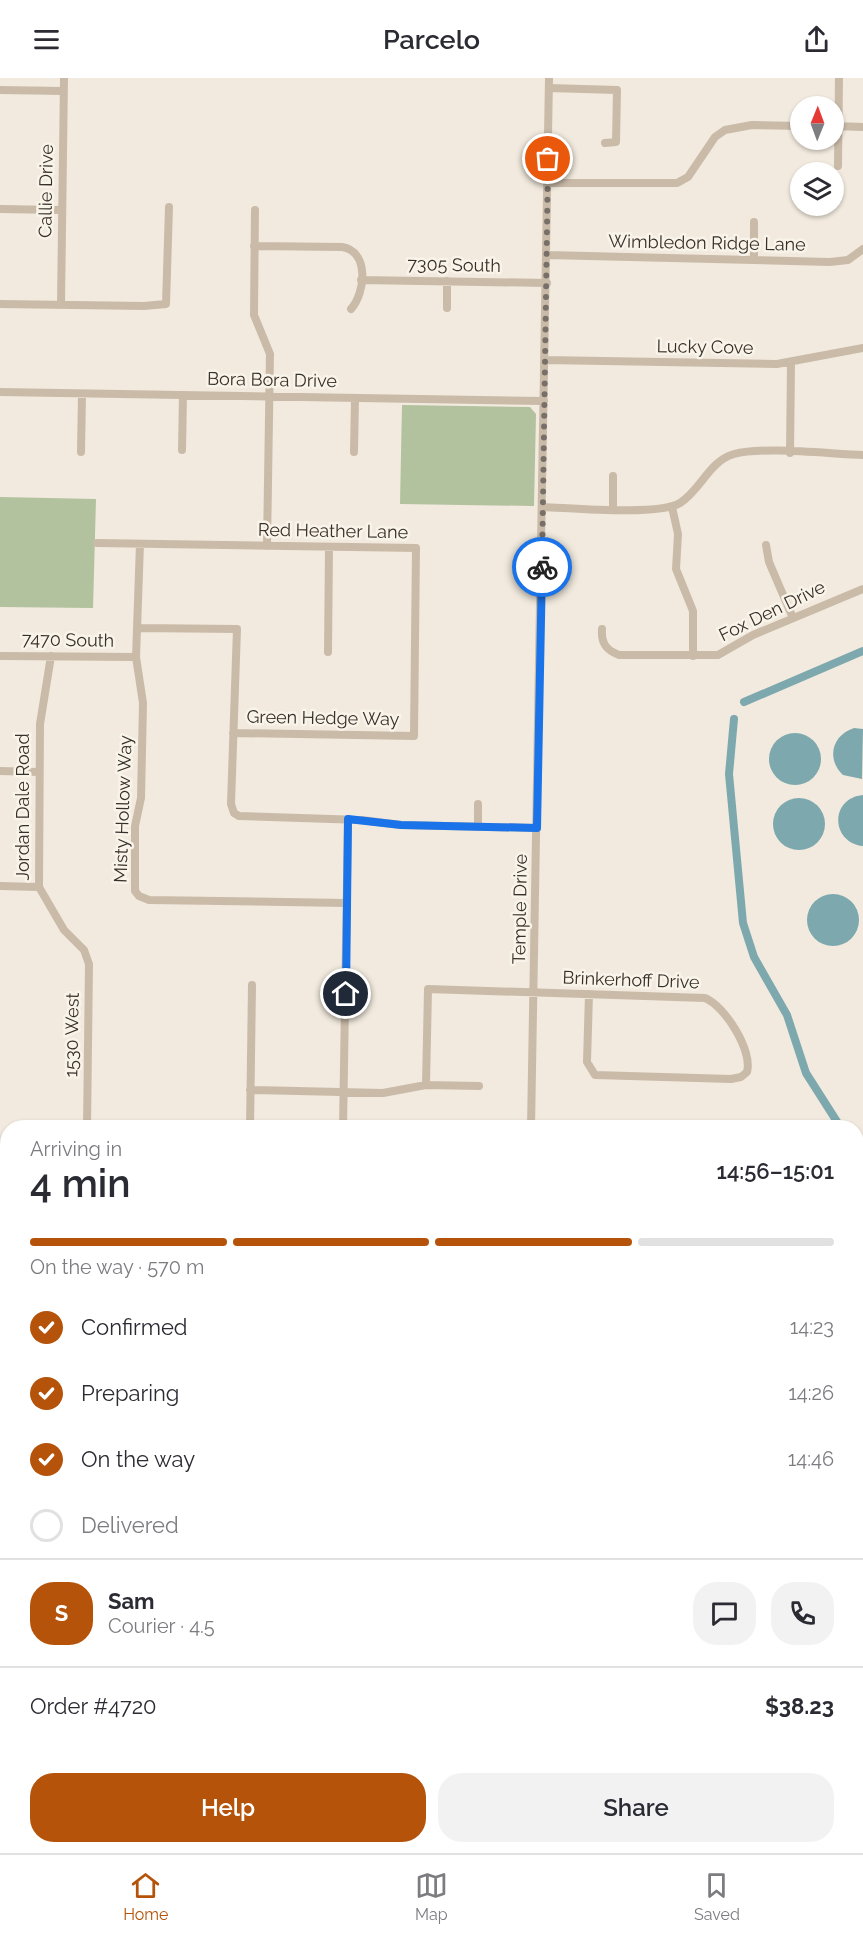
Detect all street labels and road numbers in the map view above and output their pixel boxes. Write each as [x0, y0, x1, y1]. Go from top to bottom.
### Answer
street label: Callie Drive [34, 143, 57, 238]
street label: Wimbledon Ridge Lane [608, 230, 806, 255]
street label: 7305 South [407, 253, 501, 276]
street label: Lucky Cove [656, 335, 754, 358]
street label: Bora Bora Drive [207, 368, 337, 391]
street label: Red Heather Lane [258, 519, 409, 542]
street label: Fox Den Drive [715, 576, 829, 645]
street label: 7470 South [22, 628, 114, 651]
street label: Green Hedge Way [246, 706, 400, 729]
street label: Jordan Dale Road [12, 733, 33, 881]
street label: Misty Hollow Way [109, 735, 136, 883]
street label: Temple Drive [508, 853, 531, 964]
street label: Brinkerhoff Drive [562, 967, 700, 992]
street label: 1530 West [60, 992, 83, 1078]

